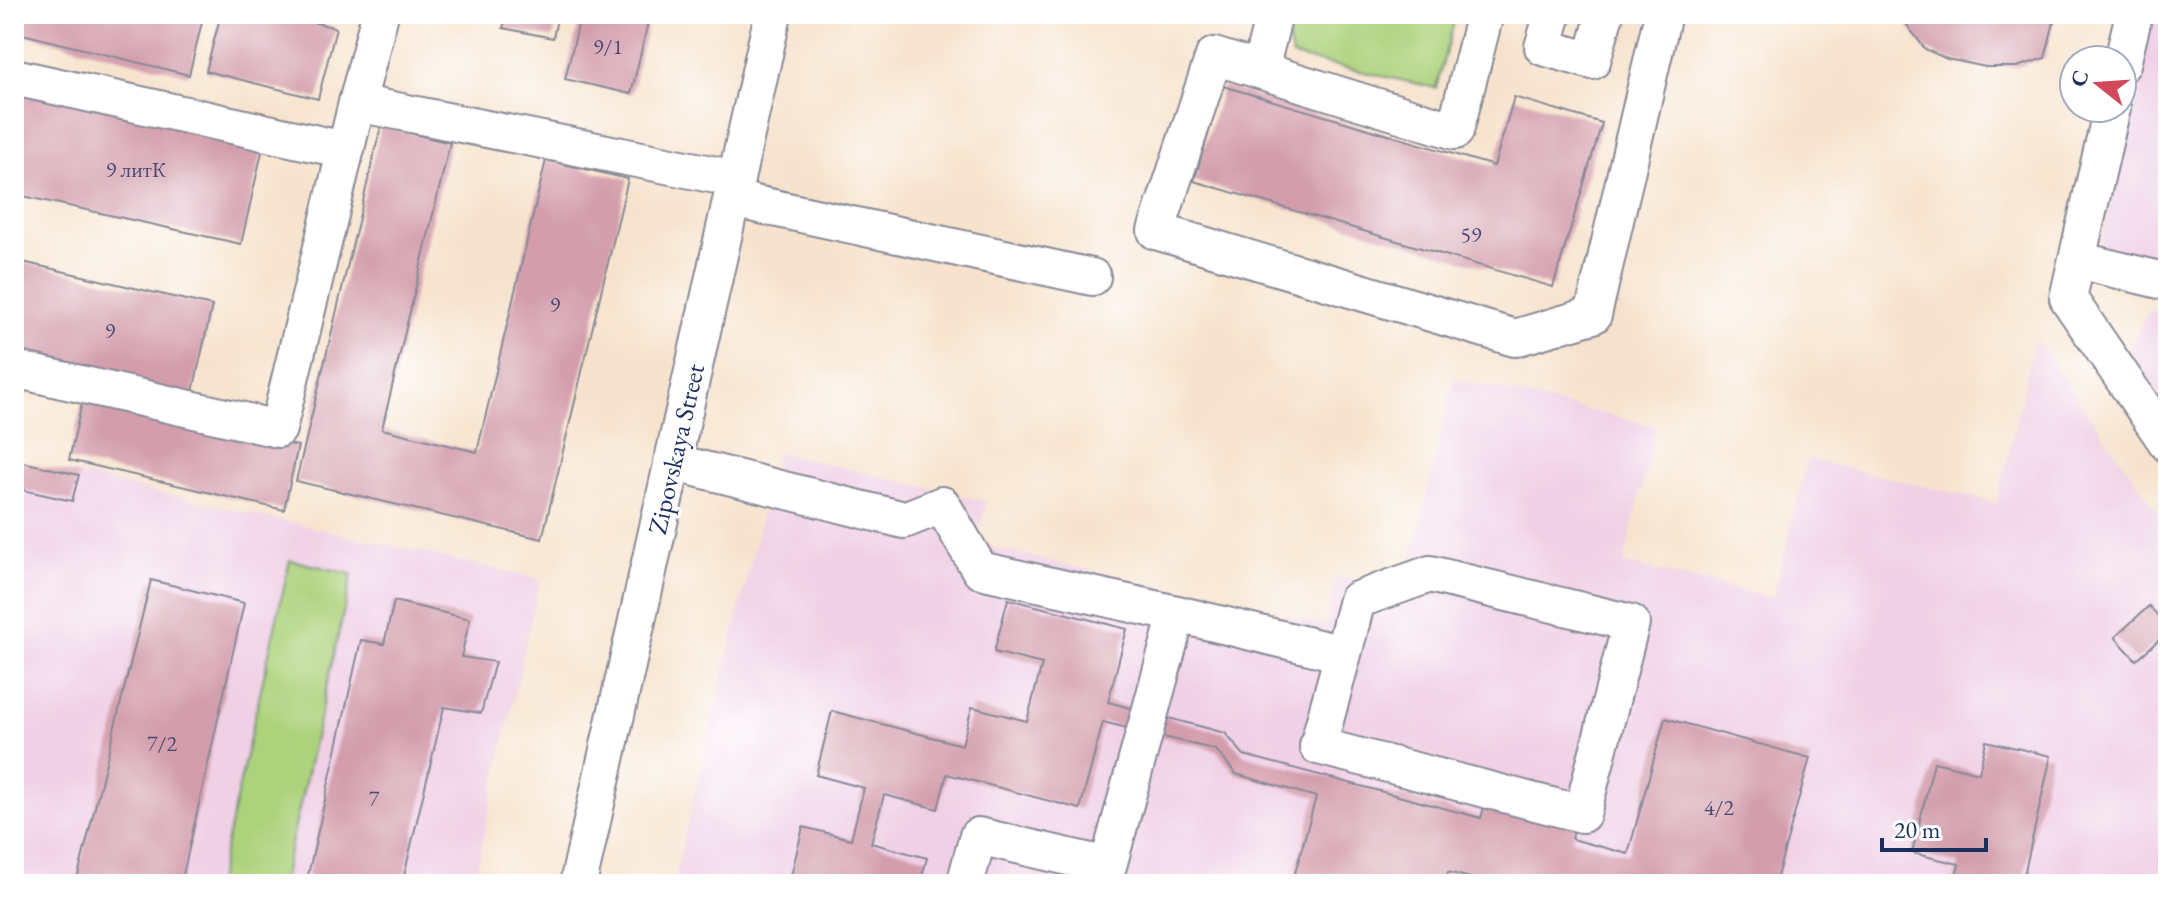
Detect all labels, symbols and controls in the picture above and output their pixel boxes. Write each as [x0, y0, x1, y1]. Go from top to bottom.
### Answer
house number: 9/1 [593, 32, 623, 61]
north arrow [2058, 44, 2138, 124]
text: С [2063, 67, 2096, 90]
house number: 9 литК [106, 155, 167, 184]
house number: 59 [1460, 220, 1482, 249]
house number: 9 [550, 290, 561, 319]
house number: 9 [105, 316, 116, 345]
street label: Zipovskaya Street [640, 360, 712, 538]
house number: 7/2 [147, 729, 177, 758]
house number: 7 [369, 784, 380, 813]
house number: 4/2 [1704, 793, 1734, 822]
scale bar [1882, 802, 1986, 852]
text: 20 m [1894, 814, 1941, 845]

